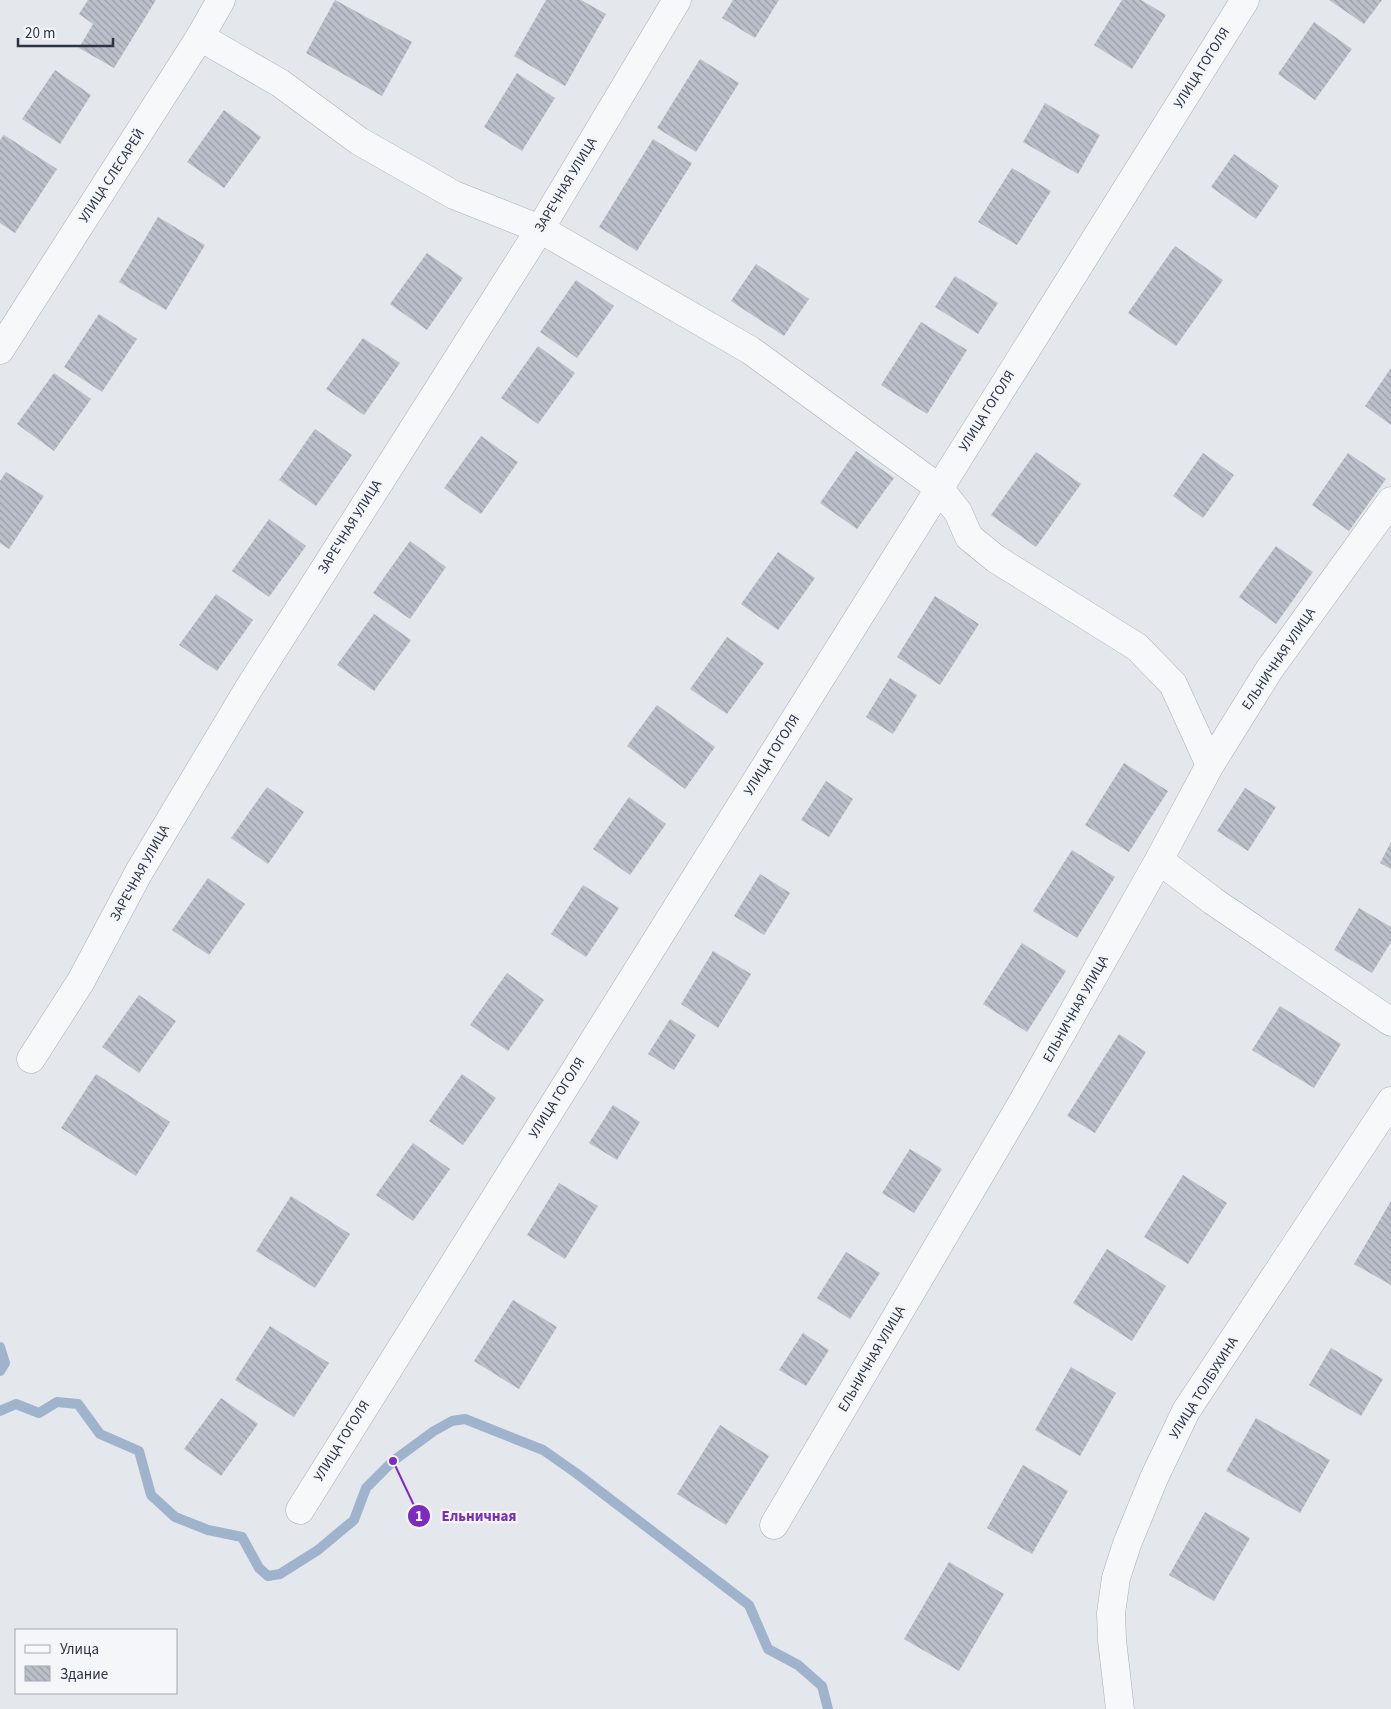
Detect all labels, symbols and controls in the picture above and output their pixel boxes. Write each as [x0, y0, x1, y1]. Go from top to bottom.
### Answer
scale bar [18, 15, 112, 47]
text: 20 m [25, 23, 55, 44]
street label: УЛИЦА ГОГОЛЯ [1169, 24, 1235, 112]
street label: УЛИЦА СЛЕСАРЕЙ [74, 125, 150, 227]
street label: ЗАРЕЧНАЯ УЛИЦА [530, 133, 602, 236]
street label: УЛИЦА ГОГОЛЯ [954, 367, 1020, 455]
street label: ЗАРЕЧНАЯ УЛИЦА [313, 476, 387, 578]
street label: ЕЛЬНИЧНАЯ УЛИЦА [1237, 603, 1321, 714]
street label: УЛИЦА ГОГОЛЯ [739, 711, 805, 799]
street label: ЗАРЕЧНАЯ УЛИЦА [105, 821, 175, 925]
street label: ЕЛЬНИЧНАЯ УЛИЦА [1038, 951, 1114, 1066]
street label: УЛИЦА ГОГОЛЯ [524, 1054, 590, 1142]
street label: ЕЛЬНИЧНАЯ УЛИЦА [833, 1302, 911, 1416]
street label: УЛИЦА ТОЛБУХИНА [1165, 1333, 1244, 1443]
street label: УЛИЦА ГОГОЛЯ [309, 1397, 375, 1485]
callout: Ельничная [406, 1501, 526, 1531]
text: 1 [415, 1506, 423, 1527]
text: Ельничная [441, 1506, 517, 1527]
legend [15, 1629, 178, 1694]
text: Улица [60, 1639, 99, 1660]
text: Здание [60, 1664, 108, 1685]

